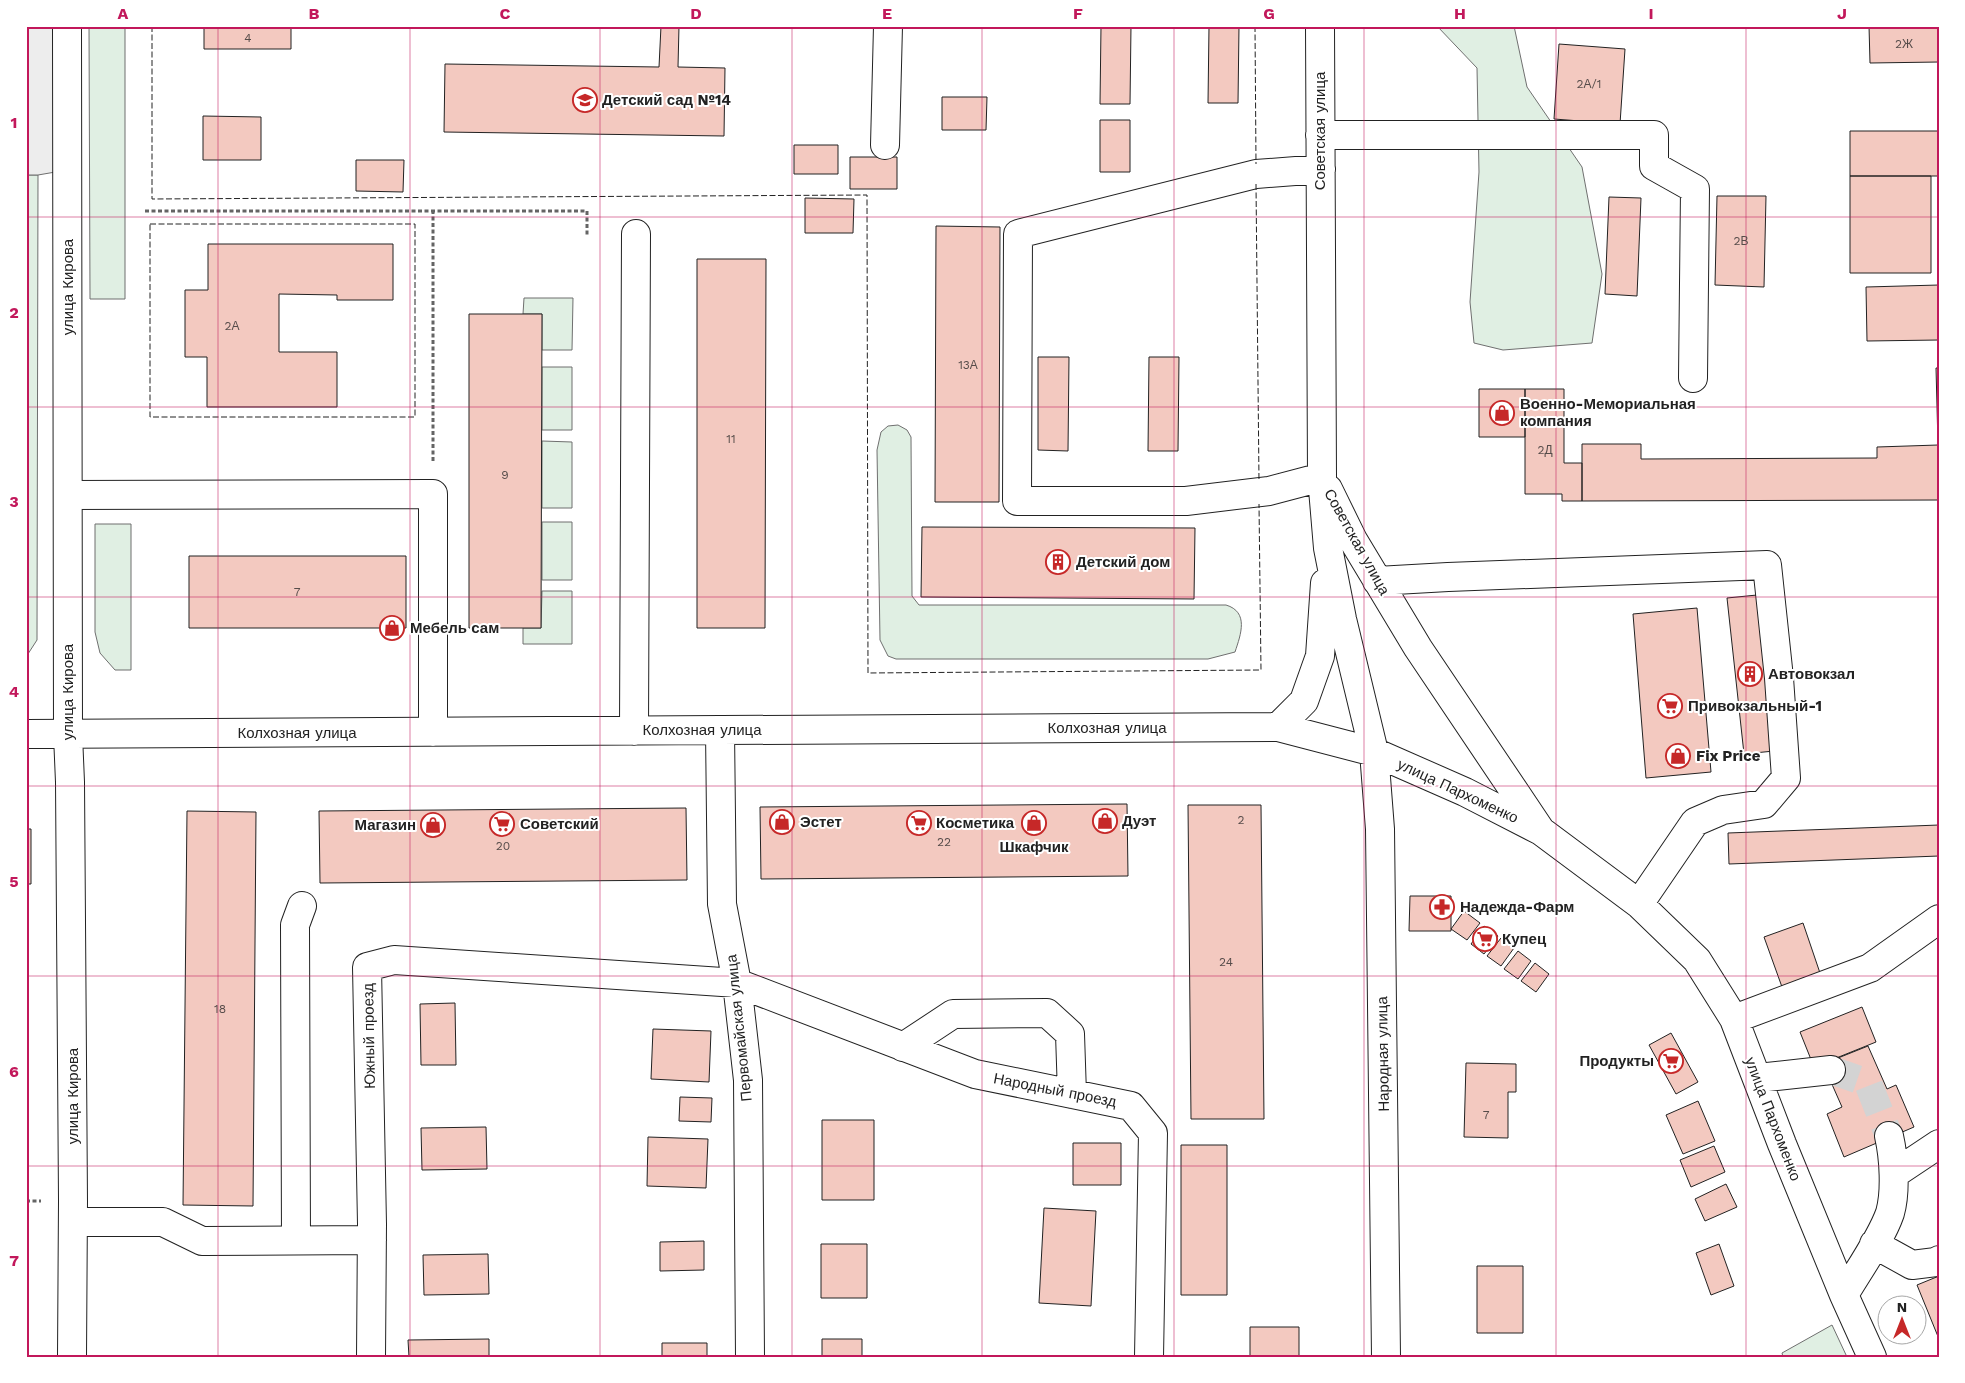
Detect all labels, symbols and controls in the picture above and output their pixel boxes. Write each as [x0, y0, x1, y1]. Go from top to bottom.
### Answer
text: A [118, 4, 129, 23]
text: B [309, 4, 320, 23]
text: C [500, 4, 511, 23]
text: D [690, 4, 702, 23]
text: E [882, 4, 892, 23]
text: F [1073, 4, 1083, 23]
text: G [1263, 4, 1275, 23]
text: H [1454, 4, 1466, 23]
text: I [1648, 4, 1654, 23]
text: J [1837, 4, 1847, 23]
house number: 4 [244, 31, 252, 45]
house number: 2Ж [1895, 37, 1913, 51]
street label: Советская улица [1311, 71, 1329, 190]
house number: 2А/1 [1577, 77, 1601, 91]
school or university icon: Детский сад №14 [572, 87, 598, 113]
place label: Детский сад №14 [602, 91, 731, 109]
text: 1 [11, 113, 17, 132]
house number: 2В [1734, 234, 1749, 248]
street label: улица Кирова [59, 238, 77, 335]
text: 2 [9, 303, 19, 322]
house number: 2А [225, 319, 240, 333]
house number: 13А [958, 358, 978, 372]
place label: Военно-Мемориальная компания [1520, 395, 1696, 430]
shop icon: Военно-Мемориальная компания [1489, 400, 1515, 426]
house number: 11 [726, 432, 736, 446]
house number: 2Д [1537, 443, 1553, 457]
house number: 9 [501, 468, 509, 482]
street label: Советская улица [1320, 486, 1394, 599]
text: 3 [9, 492, 19, 511]
building icon: Детский дом [1045, 549, 1071, 575]
place label: Детский дом [1076, 553, 1170, 571]
house number: 7 [294, 585, 301, 599]
shop icon: Мебель сам [379, 615, 405, 641]
place label: Мебель сам [410, 619, 499, 637]
street label: улица Кирова [59, 643, 77, 740]
building icon: Автовокзал [1737, 661, 1763, 687]
place label: Автовокзал [1768, 665, 1855, 683]
text: 4 [9, 682, 19, 701]
supermarket icon: Привокзальный-1 [1657, 693, 1683, 719]
place label: Привокзальный-1 [1688, 697, 1822, 715]
street label: Колхозная улица [1048, 719, 1167, 737]
street label: Колхозная улица [643, 721, 762, 739]
street label: Колхозная улица [238, 724, 357, 742]
shop icon: Fix Price [1665, 743, 1691, 769]
place label: Fix Price [1696, 747, 1761, 765]
street label: улица Пархоменко [1395, 755, 1521, 827]
shop icon: Дуэт [1092, 808, 1118, 834]
shop icon: Эстет [769, 809, 795, 835]
supermarket icon: Косметика [906, 810, 932, 836]
shop icon: Шкафчик [1021, 810, 1047, 836]
supermarket icon: Советский [489, 811, 515, 837]
shop icon: Магазин [420, 812, 446, 838]
place label: Дуэт [1122, 812, 1156, 830]
place label: Эстет [800, 813, 842, 831]
house number: 2 [1238, 813, 1245, 827]
place label: Косметика [936, 814, 1015, 832]
place label: Советский [520, 815, 599, 833]
place label: Магазин [354, 816, 416, 834]
house number: 22 [937, 835, 951, 849]
place label: Шкафчик [999, 838, 1069, 856]
house number: 20 [496, 839, 510, 853]
text: 5 [9, 872, 19, 891]
pharmacy icon: Надежда-Фарм [1429, 894, 1455, 920]
place label: Надежда-Фарм [1460, 898, 1574, 916]
supermarket icon: Купец [1472, 926, 1498, 952]
place label: Купец [1502, 930, 1547, 948]
street label: Первомайская улица [722, 953, 756, 1102]
house number: 24 [1219, 955, 1233, 969]
street label: Южный проезд [359, 983, 379, 1089]
street label: Народная улица [1373, 996, 1393, 1112]
house number: 18 [214, 1002, 226, 1016]
street label: улица Кирова [64, 1047, 82, 1144]
supermarket icon: Продукты [1658, 1048, 1684, 1074]
place label: Продукты [1579, 1052, 1654, 1070]
street label: улица Пархоменко [1741, 1054, 1805, 1184]
text: 6 [9, 1062, 19, 1081]
street label: Народный проезд [992, 1069, 1118, 1111]
house number: 7 [1483, 1108, 1490, 1122]
text: 7 [9, 1251, 19, 1270]
north arrow [1878, 1296, 1928, 1346]
text: N [1897, 1299, 1907, 1315]

